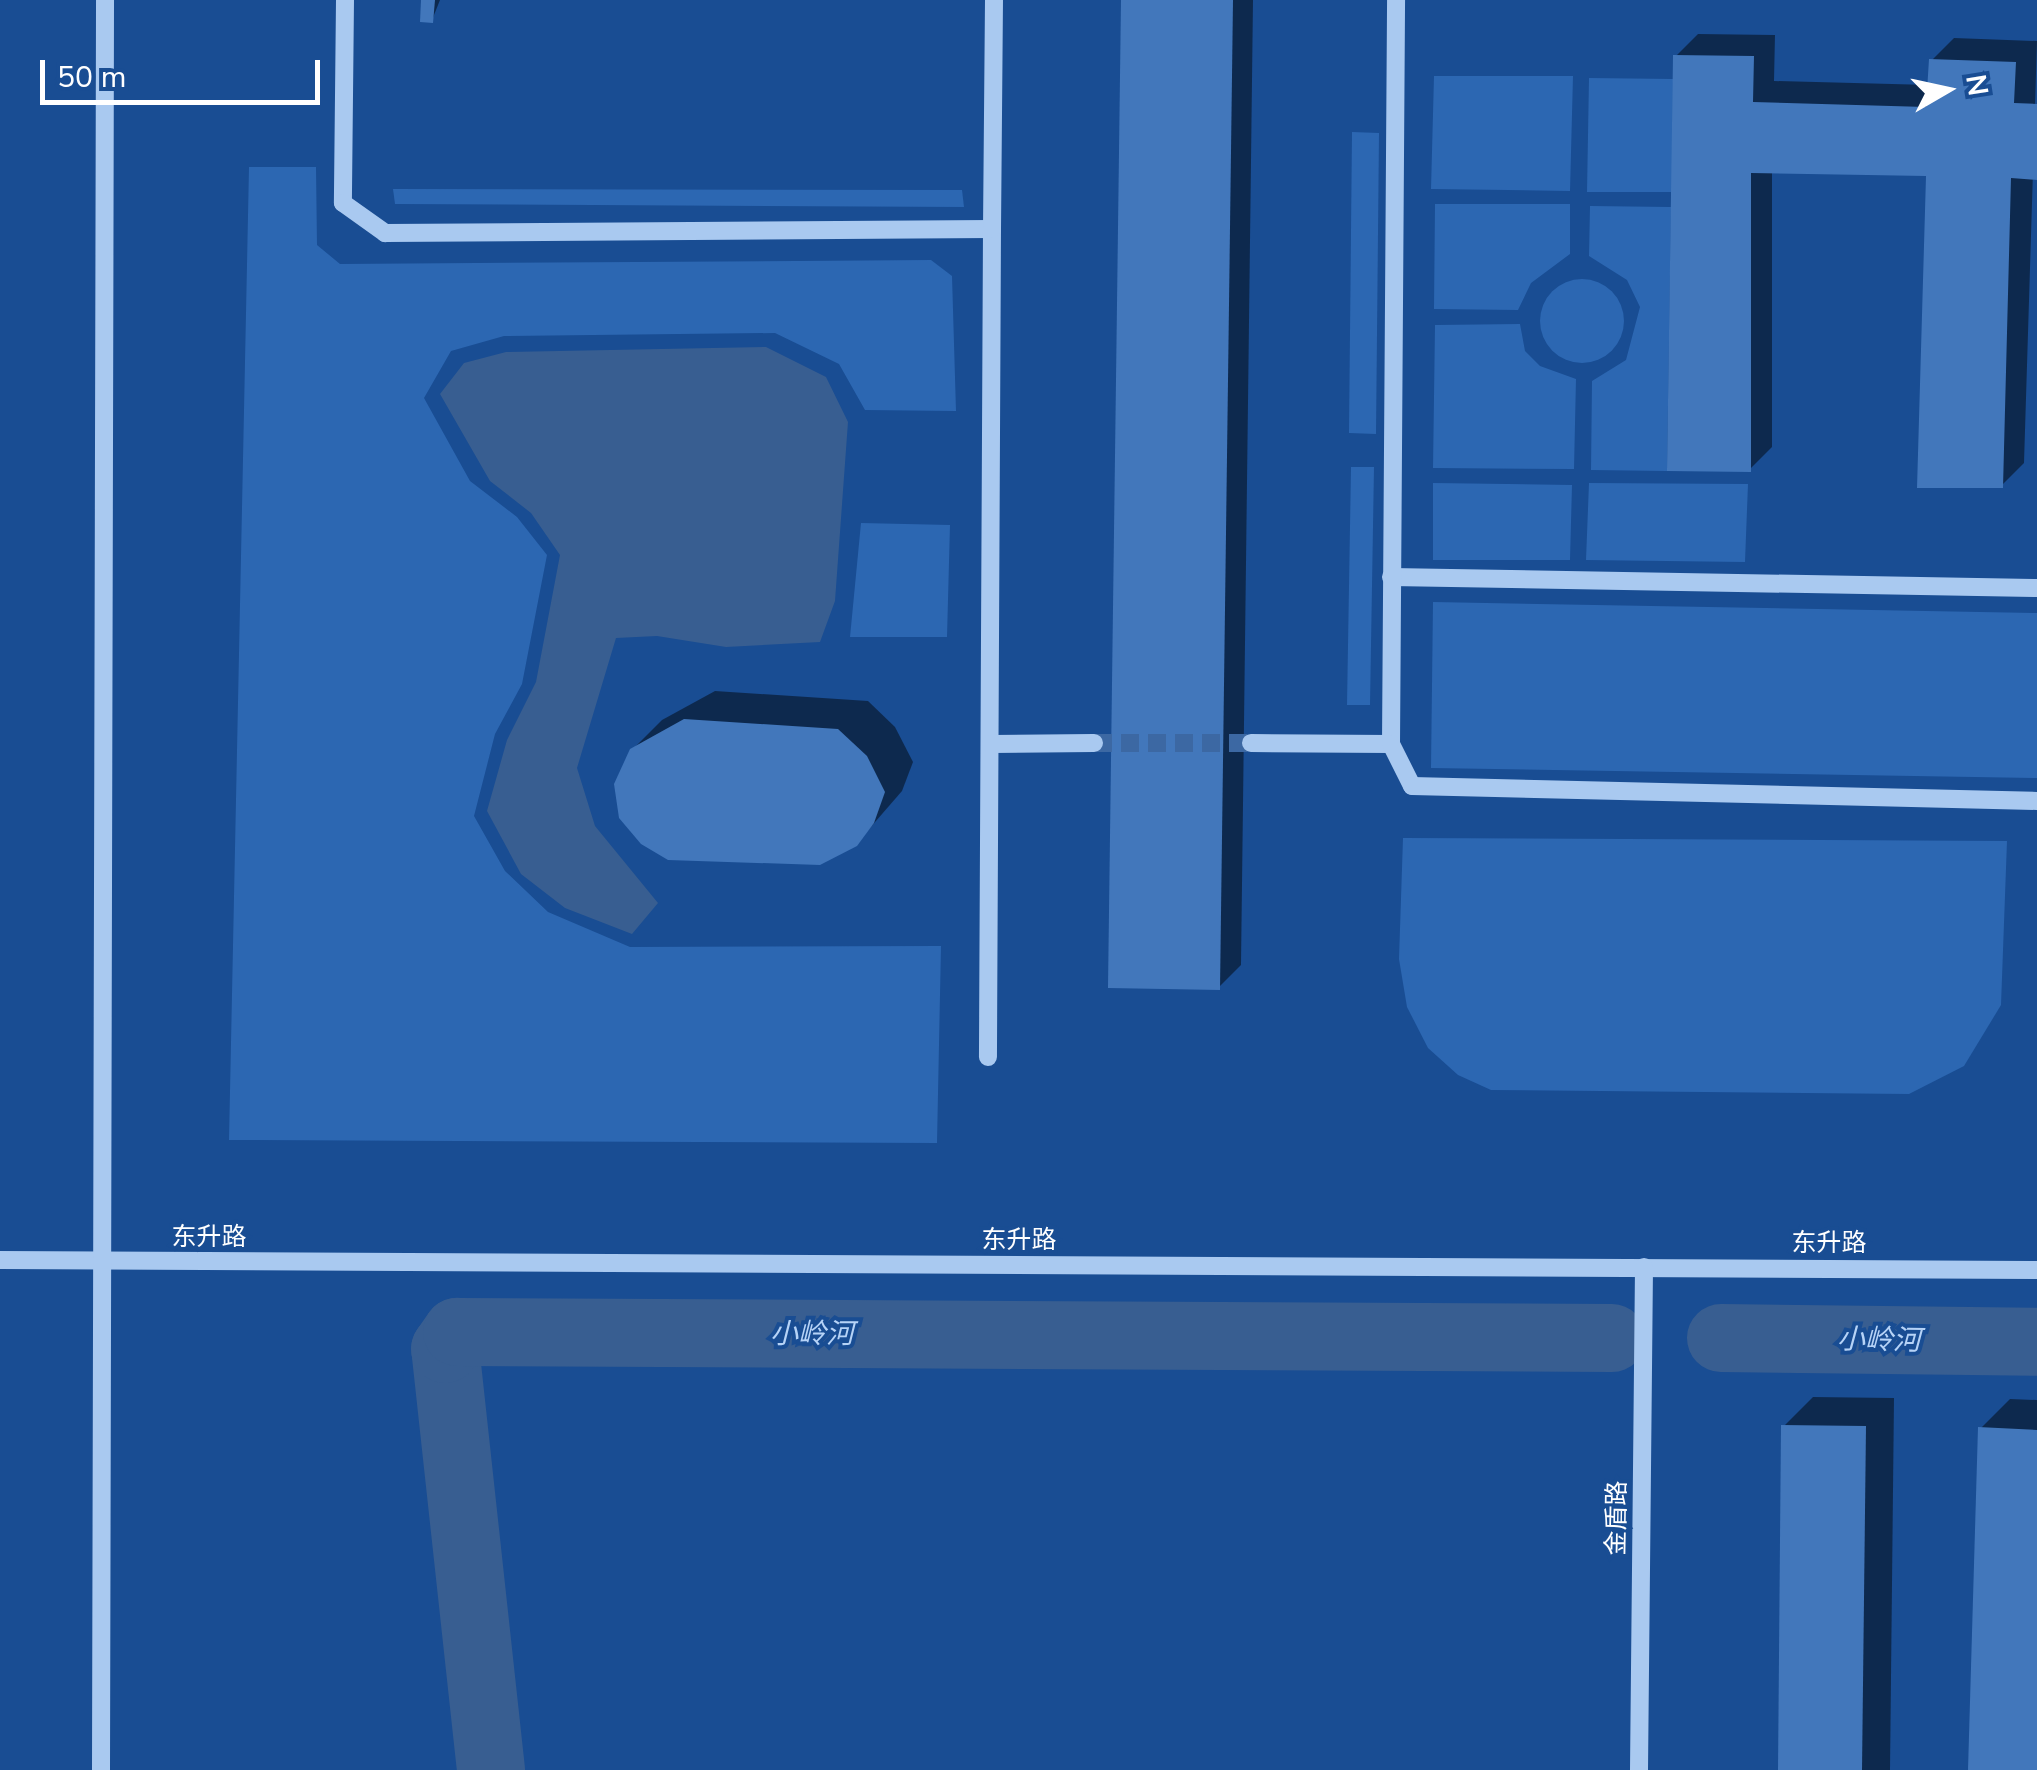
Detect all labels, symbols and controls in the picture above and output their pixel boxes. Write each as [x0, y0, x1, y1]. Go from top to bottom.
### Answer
scale bar [45, 40, 325, 102]
north arrow [1897, 40, 1997, 140]
text: 50 m [57, 57, 126, 98]
text: N [1956, 72, 1997, 99]
street label: 东升路 [172, 1222, 246, 1252]
street label: 东升路 [982, 1225, 1056, 1255]
street label: 东升路 [1792, 1228, 1866, 1258]
water label: 小岭河 [770, 1317, 854, 1351]
water label: 小岭河 [1837, 1322, 1921, 1358]
street label: 金盾路 [1601, 1480, 1633, 1556]

